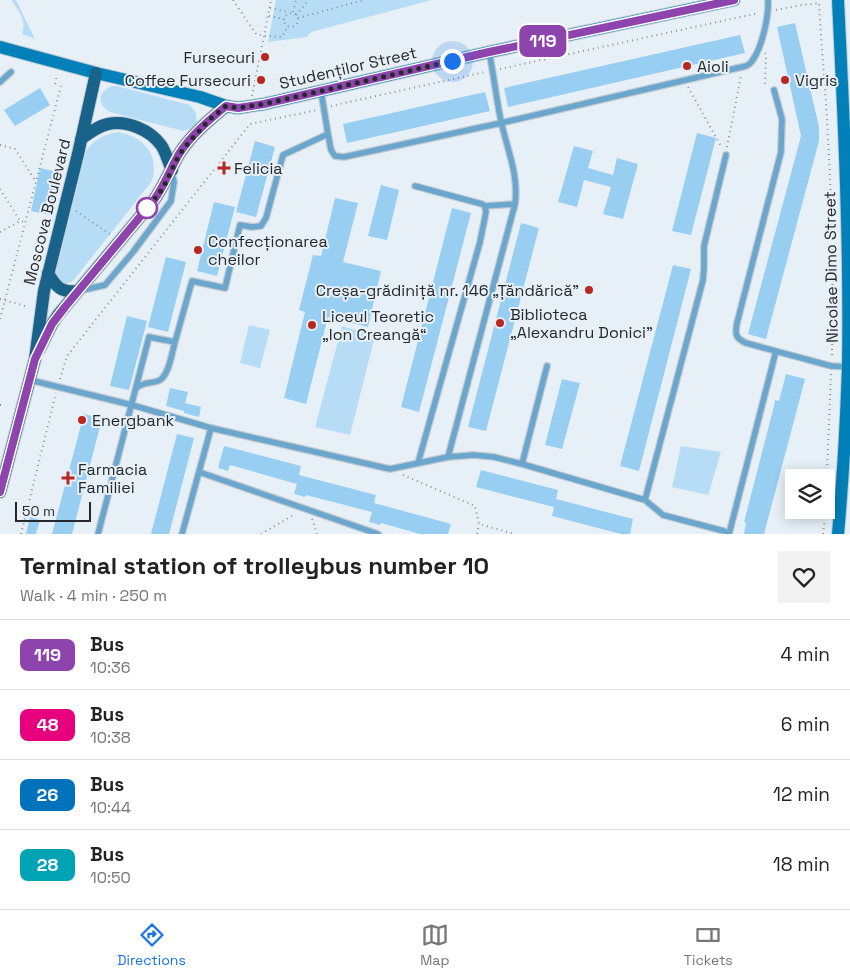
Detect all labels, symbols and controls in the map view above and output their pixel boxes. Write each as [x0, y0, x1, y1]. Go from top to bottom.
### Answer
line badge: 119 [514, 25, 572, 57]
text: 119 [529, 29, 557, 52]
street label: Studenților Street [277, 42, 419, 94]
place label: Fursecuri [183, 47, 255, 68]
your location [440, 49, 465, 74]
marker: Fursecuri [259, 51, 271, 63]
place label: Aioli [697, 56, 729, 77]
marker: Aioli [681, 60, 693, 72]
place label: Coffee Fursecuri [125, 70, 251, 91]
place label: Vigris [795, 70, 837, 91]
marker: Coffee Fursecuri [255, 74, 267, 86]
marker: Vigris [779, 74, 791, 86]
street label: Moscova Boulevard [19, 137, 75, 287]
place label: Felicia [234, 158, 283, 179]
marker: Felicia [218, 162, 230, 174]
street label: Nicolae Dimo Street [819, 191, 843, 343]
unlabelled marker [136, 197, 158, 219]
place label: Confecționarea cheilor [208, 231, 328, 270]
marker: Confecționarea cheilor [192, 244, 204, 256]
place label: Creșa-grădiniță nr. 146 „Țăndărică” [316, 280, 579, 301]
marker: Creșa-grădiniță nr. 146 „Țăndărică” [583, 284, 595, 296]
place label: Biblioteca „Alexandru Donici” [510, 304, 653, 343]
place label: Liceul Teoretic „Ion Creangă“ [322, 306, 434, 345]
marker: Biblioteca „Alexandru Donici” [494, 317, 506, 329]
marker: Liceul Teoretic „Ion Creangă“ [306, 319, 318, 331]
place label: Energbank [92, 410, 175, 431]
marker: Energbank [76, 414, 88, 426]
place label: Farmacia Familiei [78, 459, 147, 498]
map controls [785, 469, 835, 519]
button: layers [785, 469, 835, 519]
marker: Farmacia Familiei [62, 472, 74, 484]
scale bar [15, 499, 91, 522]
text: 50 m [22, 502, 55, 520]
text: Terminal station of trolleybus number 10 [20, 550, 489, 581]
button: heart [778, 551, 830, 603]
text: Walk · 4 min · 250 m [20, 585, 167, 606]
text: Bus [90, 632, 124, 657]
text: 4 min [781, 642, 830, 667]
text: 119 [34, 643, 61, 666]
text: 10:36 [90, 657, 130, 678]
text: Bus [90, 702, 124, 727]
text: 6 min [781, 712, 830, 737]
text: 48 [36, 713, 59, 736]
text: 10:38 [90, 727, 131, 748]
text: Bus [90, 772, 124, 797]
text: 12 min [773, 782, 830, 807]
text: 26 [37, 783, 58, 806]
text: 10:44 [90, 797, 131, 818]
text: Bus [90, 842, 124, 867]
text: 18 min [773, 852, 830, 877]
text: 28 [37, 853, 58, 876]
text: 10:50 [90, 867, 131, 888]
tab: Directions [117, 921, 186, 969]
tab: Map [420, 921, 449, 969]
tab: Tickets [684, 921, 733, 969]

